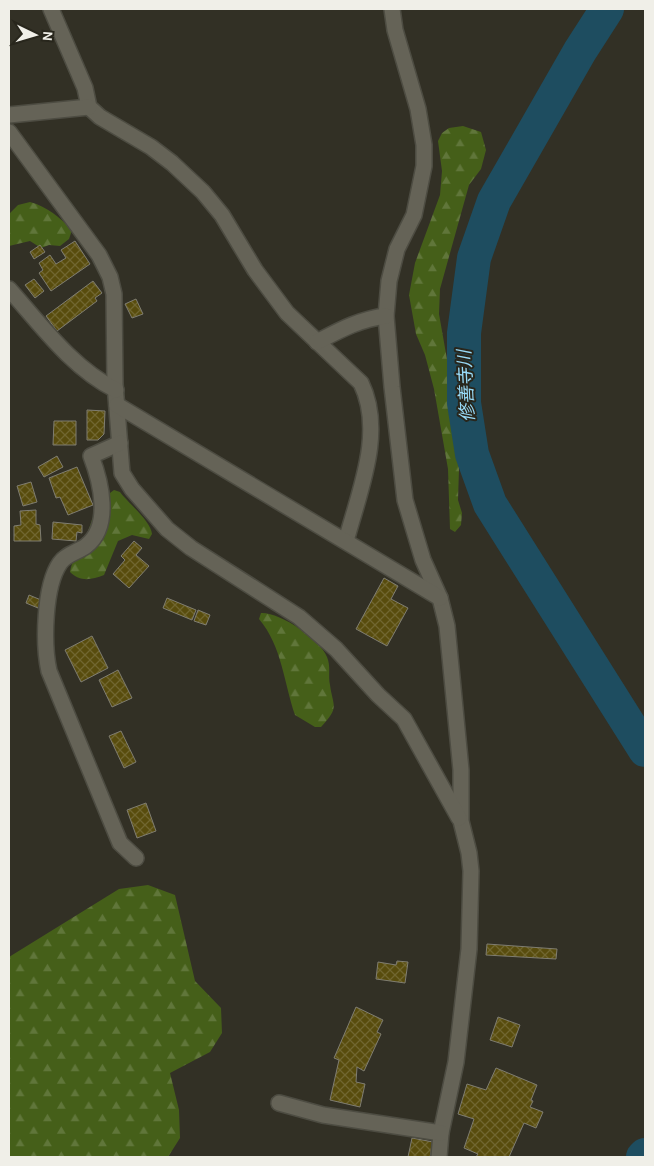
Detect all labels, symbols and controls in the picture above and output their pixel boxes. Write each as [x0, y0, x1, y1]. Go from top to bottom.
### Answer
north arrow [10, 10, 60, 60]
text: N [39, 30, 56, 42]
water label: 修善寺川 [453, 347, 479, 423]

